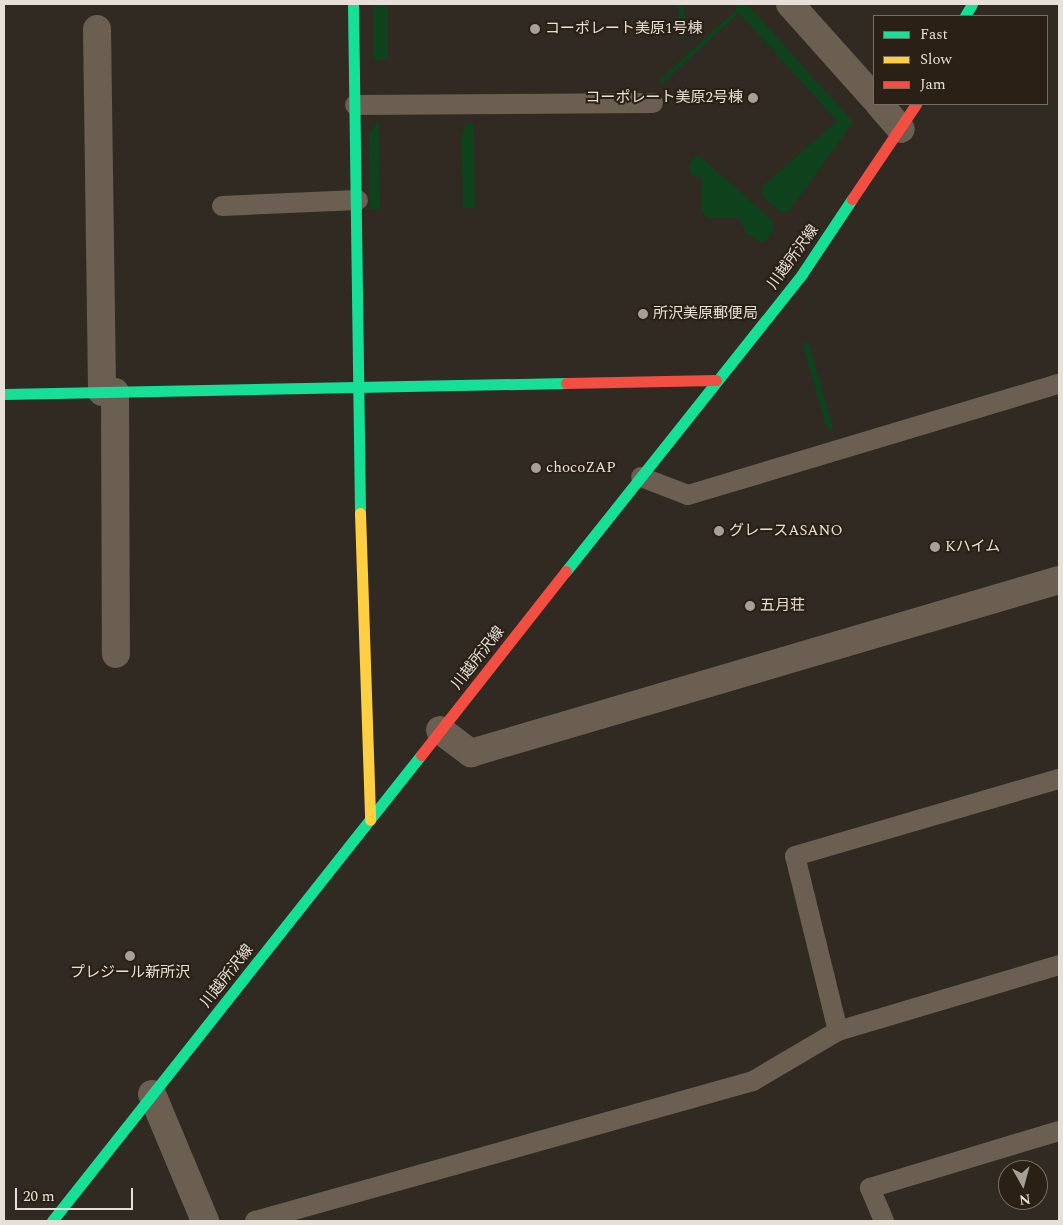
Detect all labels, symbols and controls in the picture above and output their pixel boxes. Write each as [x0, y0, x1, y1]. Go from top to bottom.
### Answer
legend [873, 15, 1048, 105]
place label: コーポレート美原1号棟 [545, 20, 702, 38]
marker: コーポレート美原1号棟 [529, 23, 541, 35]
text: Fast [920, 23, 948, 46]
text: Slow [920, 48, 952, 71]
text: Jam [920, 73, 946, 96]
place label: コーポレート美原2号棟 [586, 89, 743, 107]
marker: コーポレート美原2号棟 [747, 92, 759, 104]
street label: 川越所沢線 [764, 221, 822, 293]
place label: 所沢美原郵便局 [653, 305, 758, 323]
marker: 所沢美原郵便局 [637, 308, 649, 320]
place label: chocoZAP [546, 459, 616, 477]
marker: chocoZAP [530, 462, 542, 474]
place label: グレースASANO [729, 522, 843, 540]
marker: グレースASANO [713, 525, 725, 537]
place label: Kハイム [945, 538, 1001, 556]
marker: Kハイム [929, 541, 941, 553]
place label: 五月荘 [760, 597, 805, 615]
marker: 五月荘 [744, 600, 756, 612]
street label: 川越所沢線 [448, 623, 508, 693]
street label: 川越所沢線 [197, 941, 257, 1011]
marker: プレジール新所沢 [124, 950, 136, 962]
place label: プレジール新所沢 [70, 964, 190, 982]
north arrow [998, 1160, 1048, 1210]
scale bar [18, 1178, 135, 1210]
text: 20 m [23, 1185, 55, 1208]
text: N [1018, 1188, 1032, 1211]

